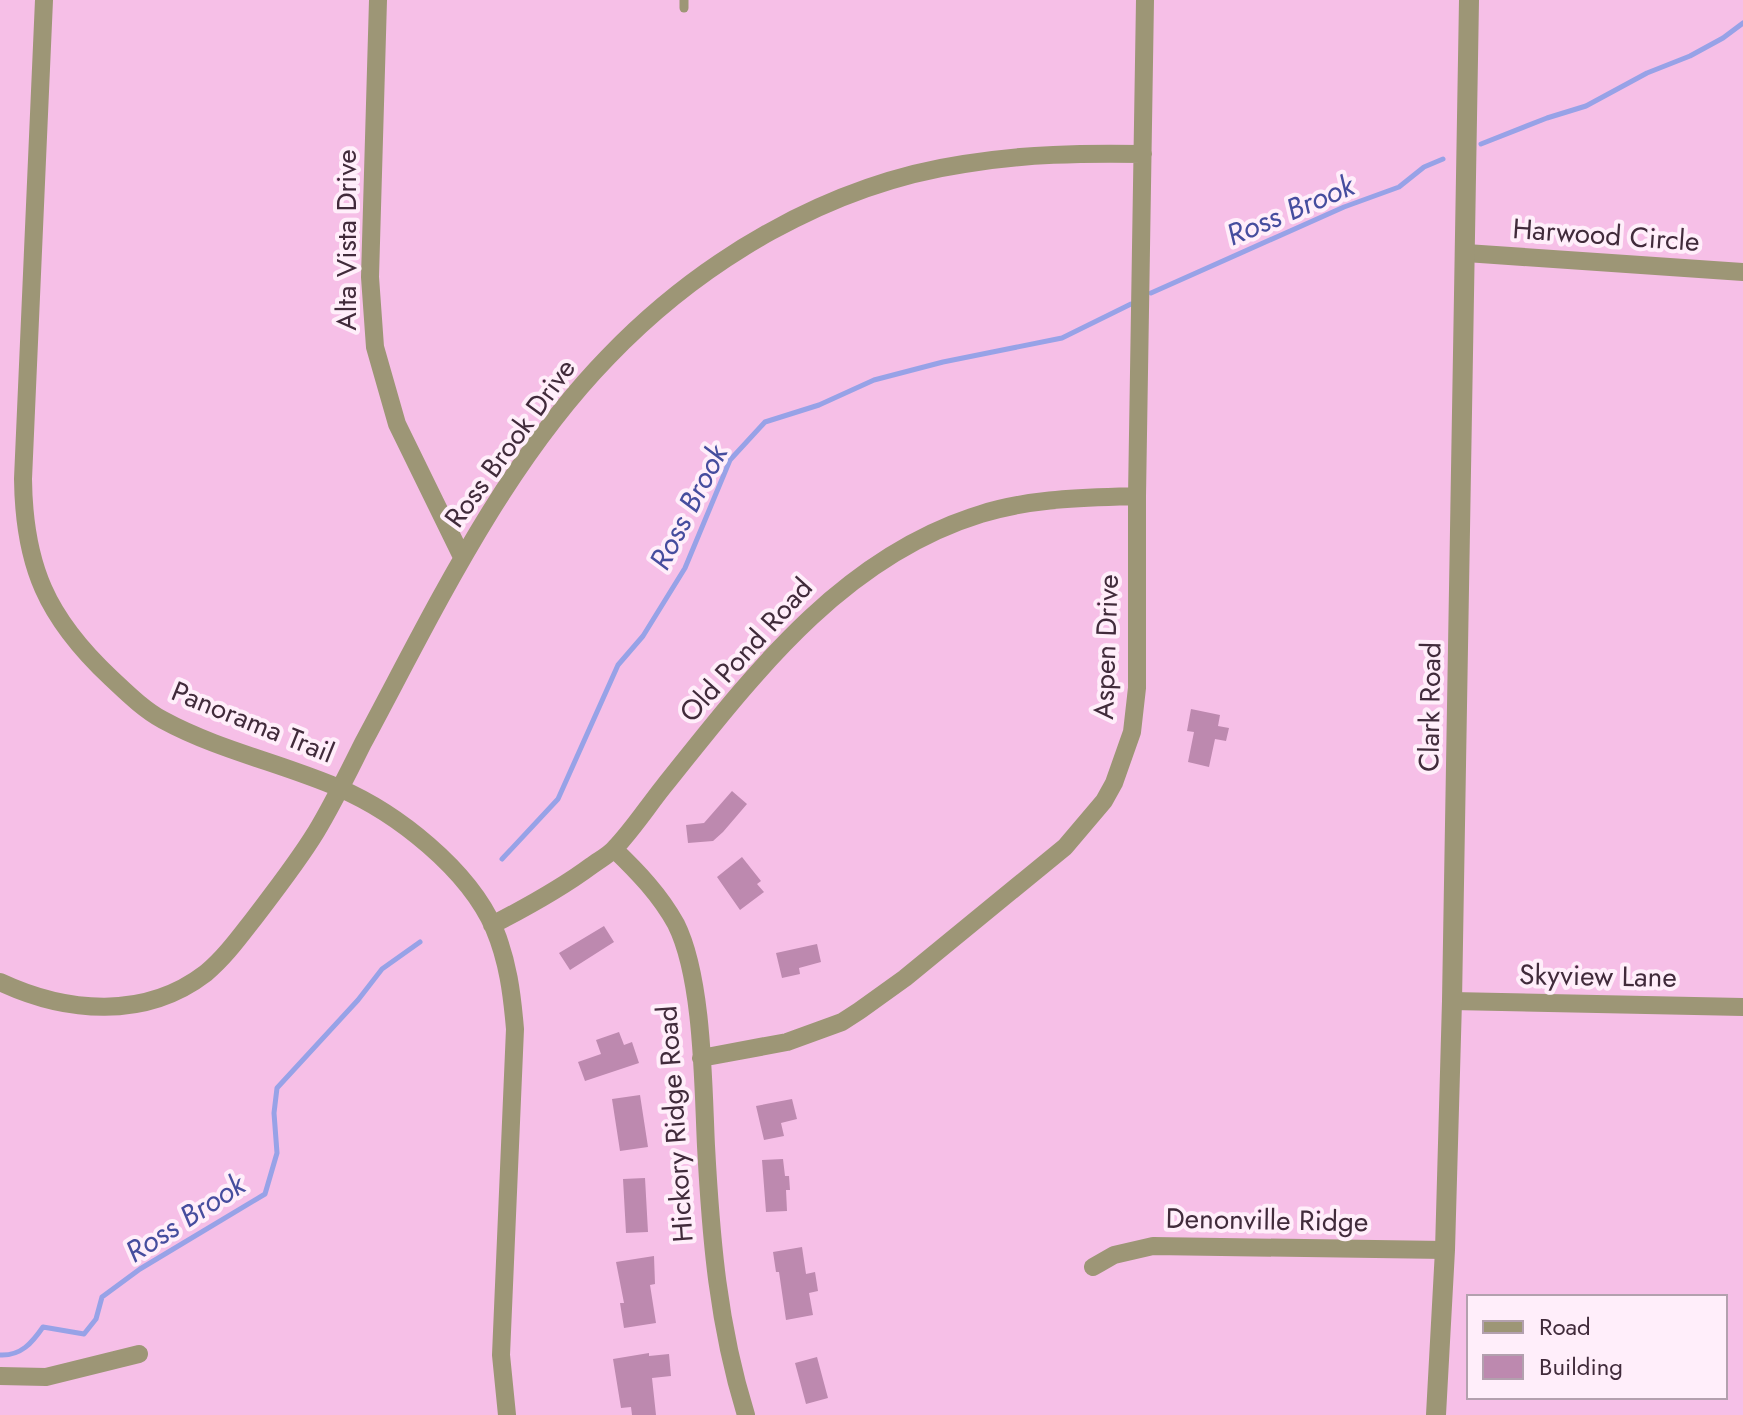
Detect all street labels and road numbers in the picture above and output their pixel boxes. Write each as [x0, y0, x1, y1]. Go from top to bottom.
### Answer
street label: Alta Vista Drive [326, 149, 367, 331]
street label: Harwood Circle [1511, 208, 1701, 262]
street label: Ross Brook Drive [435, 350, 585, 536]
street label: Old Pond Road [670, 569, 822, 731]
street label: Aspen Drive [1083, 574, 1129, 720]
street label: Clark Road [1408, 642, 1452, 772]
street label: Panorama Trail [165, 671, 341, 773]
street label: Skyview Lane [1519, 954, 1677, 998]
street label: Hickory Ridge Road [646, 1004, 704, 1244]
street label: Denonville Ridge [1165, 1198, 1369, 1242]

